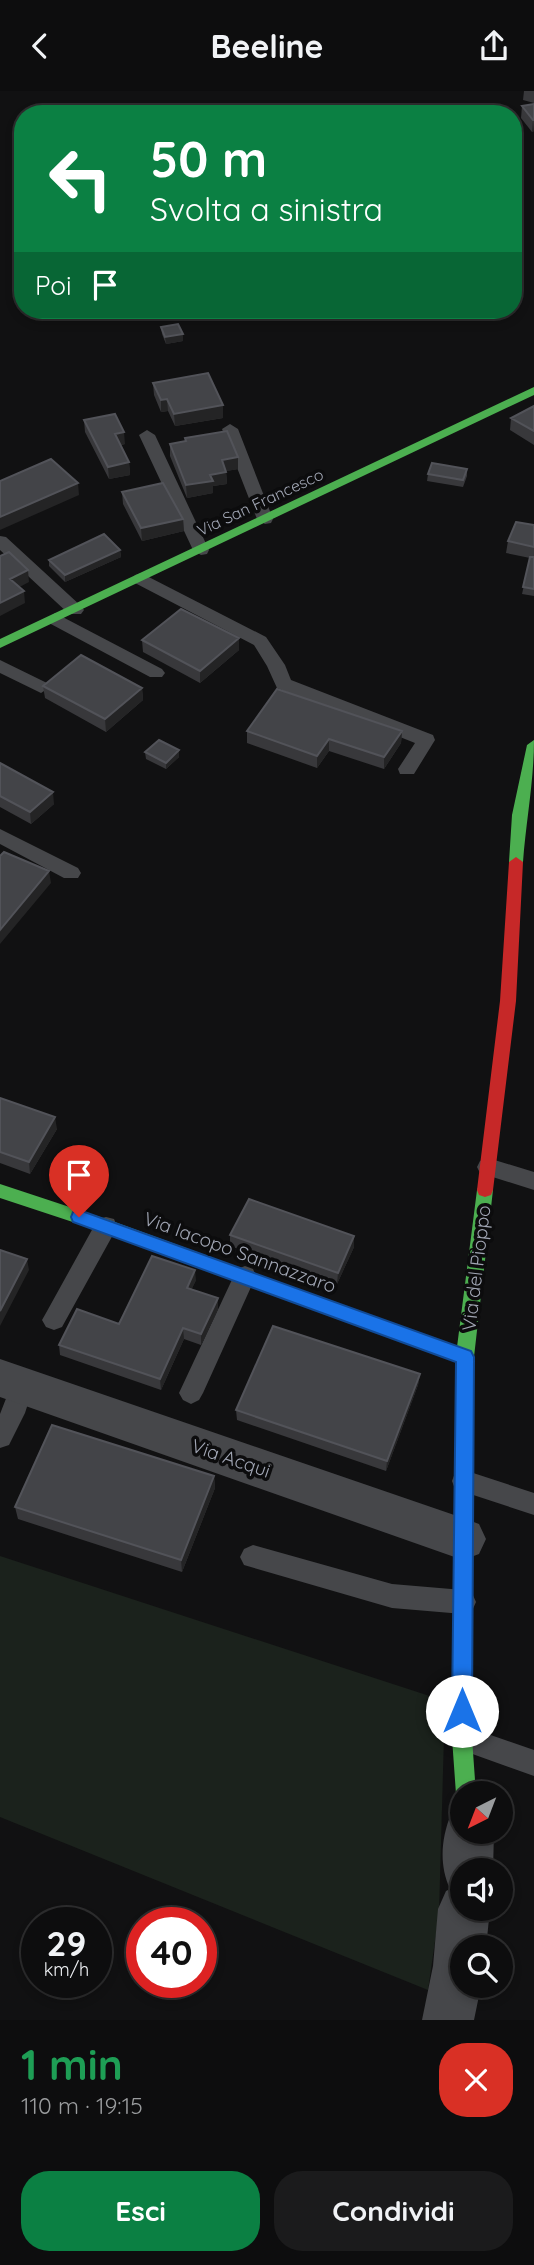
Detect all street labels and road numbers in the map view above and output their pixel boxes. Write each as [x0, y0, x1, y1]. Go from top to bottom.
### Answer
street label: Via San Francesco [194, 464, 326, 540]
street label: Via del Pioppo [456, 1204, 496, 1332]
street label: Via Iacopo Sannazzaro [141, 1206, 339, 1298]
street label: Via Acqui [188, 1433, 274, 1483]

